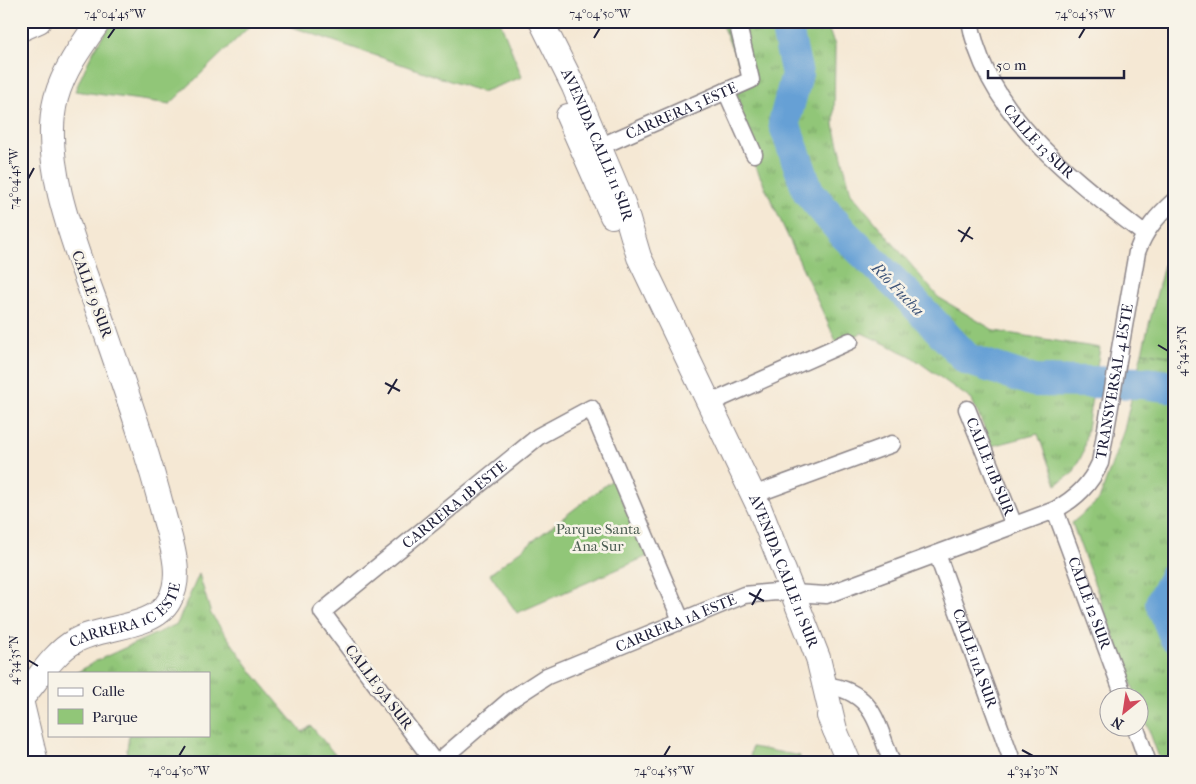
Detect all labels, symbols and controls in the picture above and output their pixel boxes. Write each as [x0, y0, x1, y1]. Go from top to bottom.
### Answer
text: 74°04'45"W [84, 7, 147, 21]
text: 74°04'50"W [569, 7, 632, 21]
text: 74°04'55"W [1055, 7, 1116, 21]
scale bar [988, 48, 1125, 80]
text: 50 m [996, 56, 1027, 74]
street label: AVENIDA CALLE 11 SUR [557, 65, 637, 224]
street label: CARRERA 3 ESTE [623, 78, 740, 143]
street label: CALLE 13 SUR [999, 101, 1078, 183]
text: 74°04'45"W [7, 147, 21, 210]
street label: CALLE 9 SUR [68, 248, 117, 341]
water label: Río Fucha [867, 257, 928, 320]
street label: TRANSVERSAL 4 ESTE [1092, 302, 1137, 461]
text: 4°34'25"N [1175, 325, 1189, 377]
street label: CALLE 11B SUR [962, 415, 1019, 519]
street label: CARRERA 1B ESTE [399, 457, 510, 552]
street label: AVENIDA CALLE 11 SUR [745, 490, 823, 651]
park label: Parque Santa Ana Sur [556, 520, 641, 555]
street label: CALLE 12 SUR [1064, 554, 1115, 652]
street label: CARRERA 1C ESTE [66, 581, 184, 652]
street label: CARRERA 1A ESTE [613, 590, 739, 656]
street label: CALLE 11A SUR [949, 606, 1002, 711]
text: 4°34'35"N [7, 635, 21, 685]
street label: CALLE 9A SUR [341, 641, 417, 734]
legend [48, 672, 210, 736]
text: Calle [92, 682, 125, 700]
north arrow [1098, 686, 1148, 736]
text: Parque [92, 708, 138, 726]
text: N [1109, 713, 1127, 733]
text: 74°04'50"W [148, 764, 211, 778]
text: 74°04'55"W [634, 764, 695, 778]
text: 4°34'30"N [1007, 764, 1059, 778]

